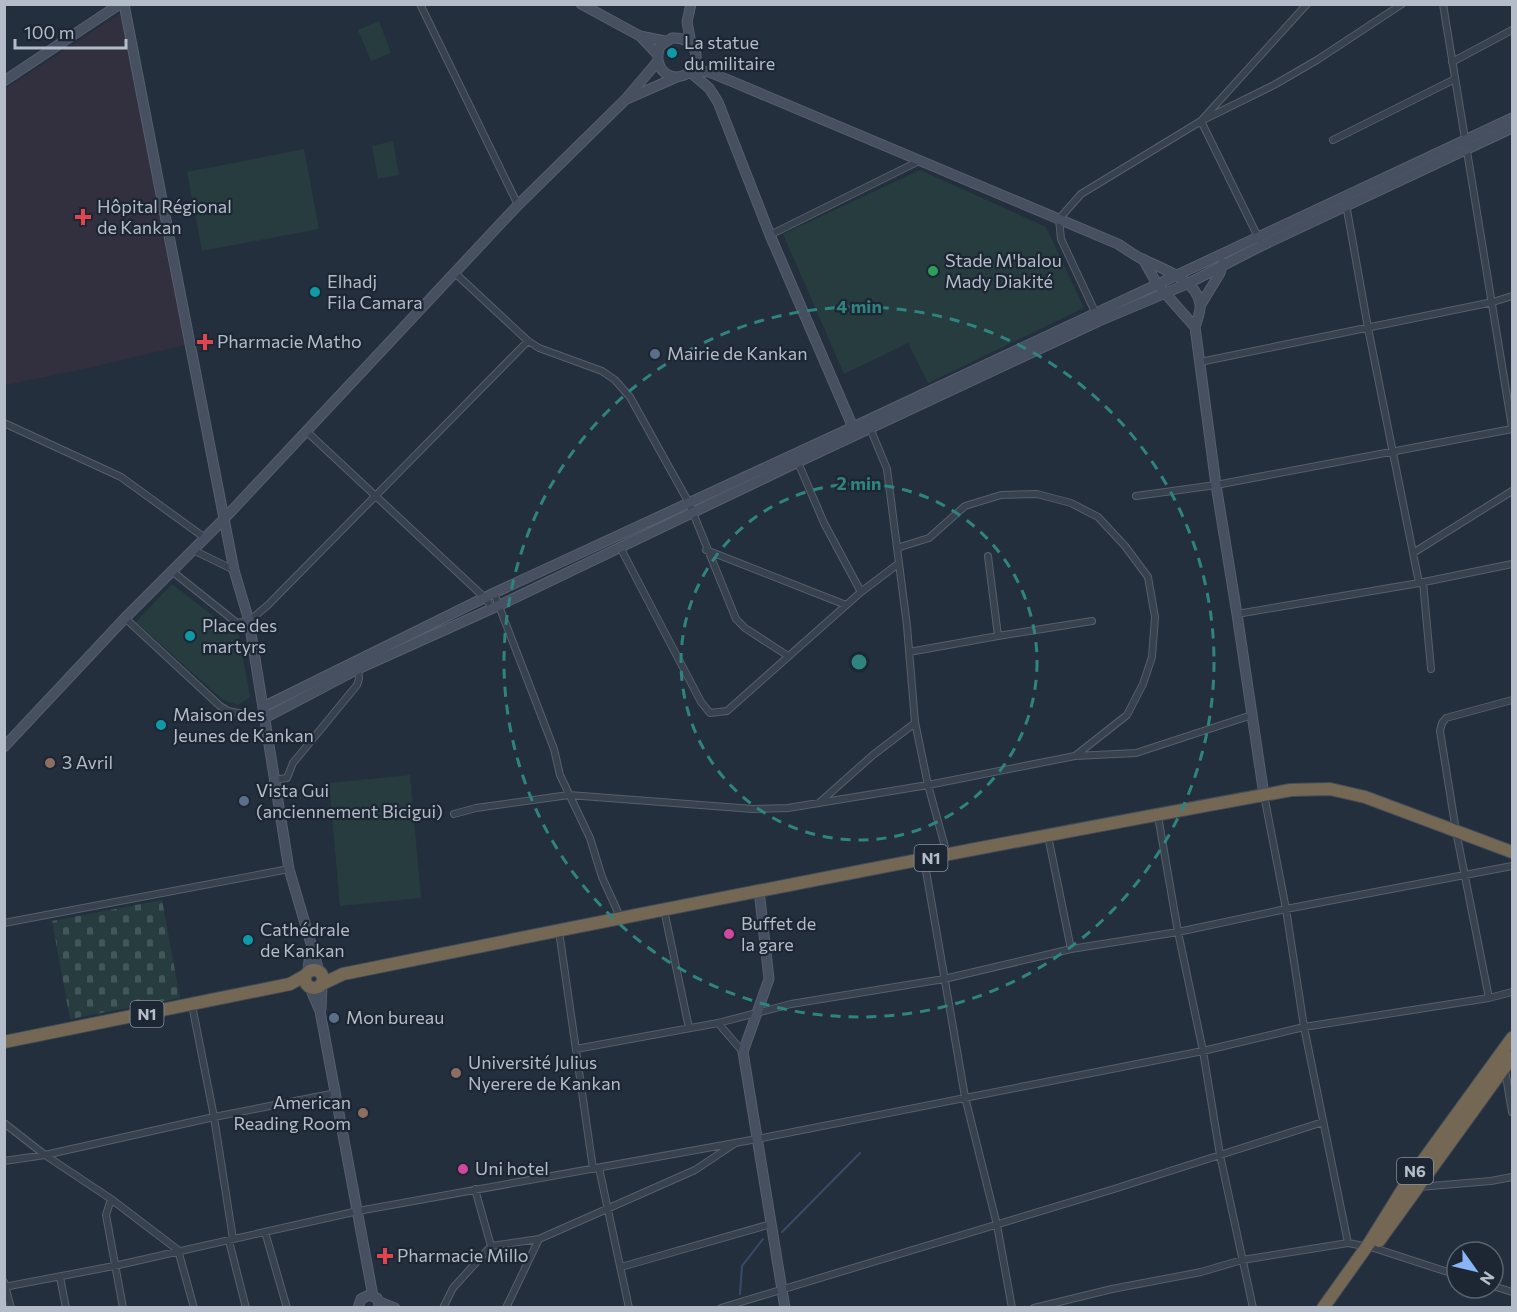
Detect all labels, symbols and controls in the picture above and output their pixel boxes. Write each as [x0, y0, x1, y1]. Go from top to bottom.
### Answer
scale bar [15, 12, 126, 50]
text: 100 m [24, 21, 74, 43]
place label: La statue du militaire [684, 31, 775, 74]
marker: La statue du militaire [665, 46, 679, 60]
place label: Hôpital Régional de Kankan [97, 195, 232, 238]
marker: Hôpital Régional de Kankan [74, 208, 92, 226]
place label: Stade M'balou Mady Diakité [945, 249, 1062, 292]
marker: Stade M'balou Mady Diakité [926, 264, 940, 278]
place label: Elhadj Fila Camara [327, 270, 423, 313]
marker: Elhadj Fila Camara [308, 285, 322, 299]
text: 4 min [836, 295, 882, 317]
place label: Pharmacie Matho [217, 330, 362, 352]
marker: Pharmacie Matho [198, 335, 212, 349]
place label: Mairie de Kankan [667, 342, 807, 364]
marker: Mairie de Kankan [648, 347, 662, 361]
text: 2 min [837, 472, 881, 494]
place label: Place des martyrs [202, 614, 277, 657]
marker: Place des martyrs [183, 629, 197, 643]
centre of rings [849, 652, 869, 672]
place label: Maison des Jeunes de Kankan [173, 703, 314, 746]
marker: Maison des Jeunes de Kankan [154, 718, 168, 732]
place label: 3 Avril [62, 751, 113, 773]
marker: 3 Avril [43, 756, 57, 770]
place label: Vista Gui (anciennement Bicigui) [256, 779, 443, 822]
marker: Vista Gui (anciennement Bicigui) [237, 794, 251, 808]
road number: N1 [914, 845, 948, 871]
place label: Buffet de la gare [741, 912, 816, 955]
place label: Cathédrale de Kankan [260, 918, 350, 961]
marker: Buffet de la gare [722, 927, 736, 941]
marker: Cathédrale de Kankan [241, 933, 255, 947]
road number: N1 [130, 1001, 164, 1027]
place label: Mon bureau [346, 1006, 444, 1028]
marker: Mon bureau [327, 1011, 341, 1025]
place label: Université Julius Nyerere de Kankan [468, 1051, 621, 1094]
marker: Université Julius Nyerere de Kankan [449, 1066, 463, 1080]
place label: American Reading Room [233, 1091, 351, 1134]
marker: American Reading Room [356, 1106, 370, 1120]
place label: Uni hotel [475, 1157, 549, 1179]
road number: N6 [1397, 1158, 1433, 1184]
marker: Uni hotel [456, 1162, 470, 1176]
north arrow [1445, 1240, 1505, 1300]
place label: Pharmacie Millo [397, 1244, 529, 1266]
marker: Pharmacie Millo [378, 1249, 392, 1263]
text: N [1477, 1268, 1499, 1289]

